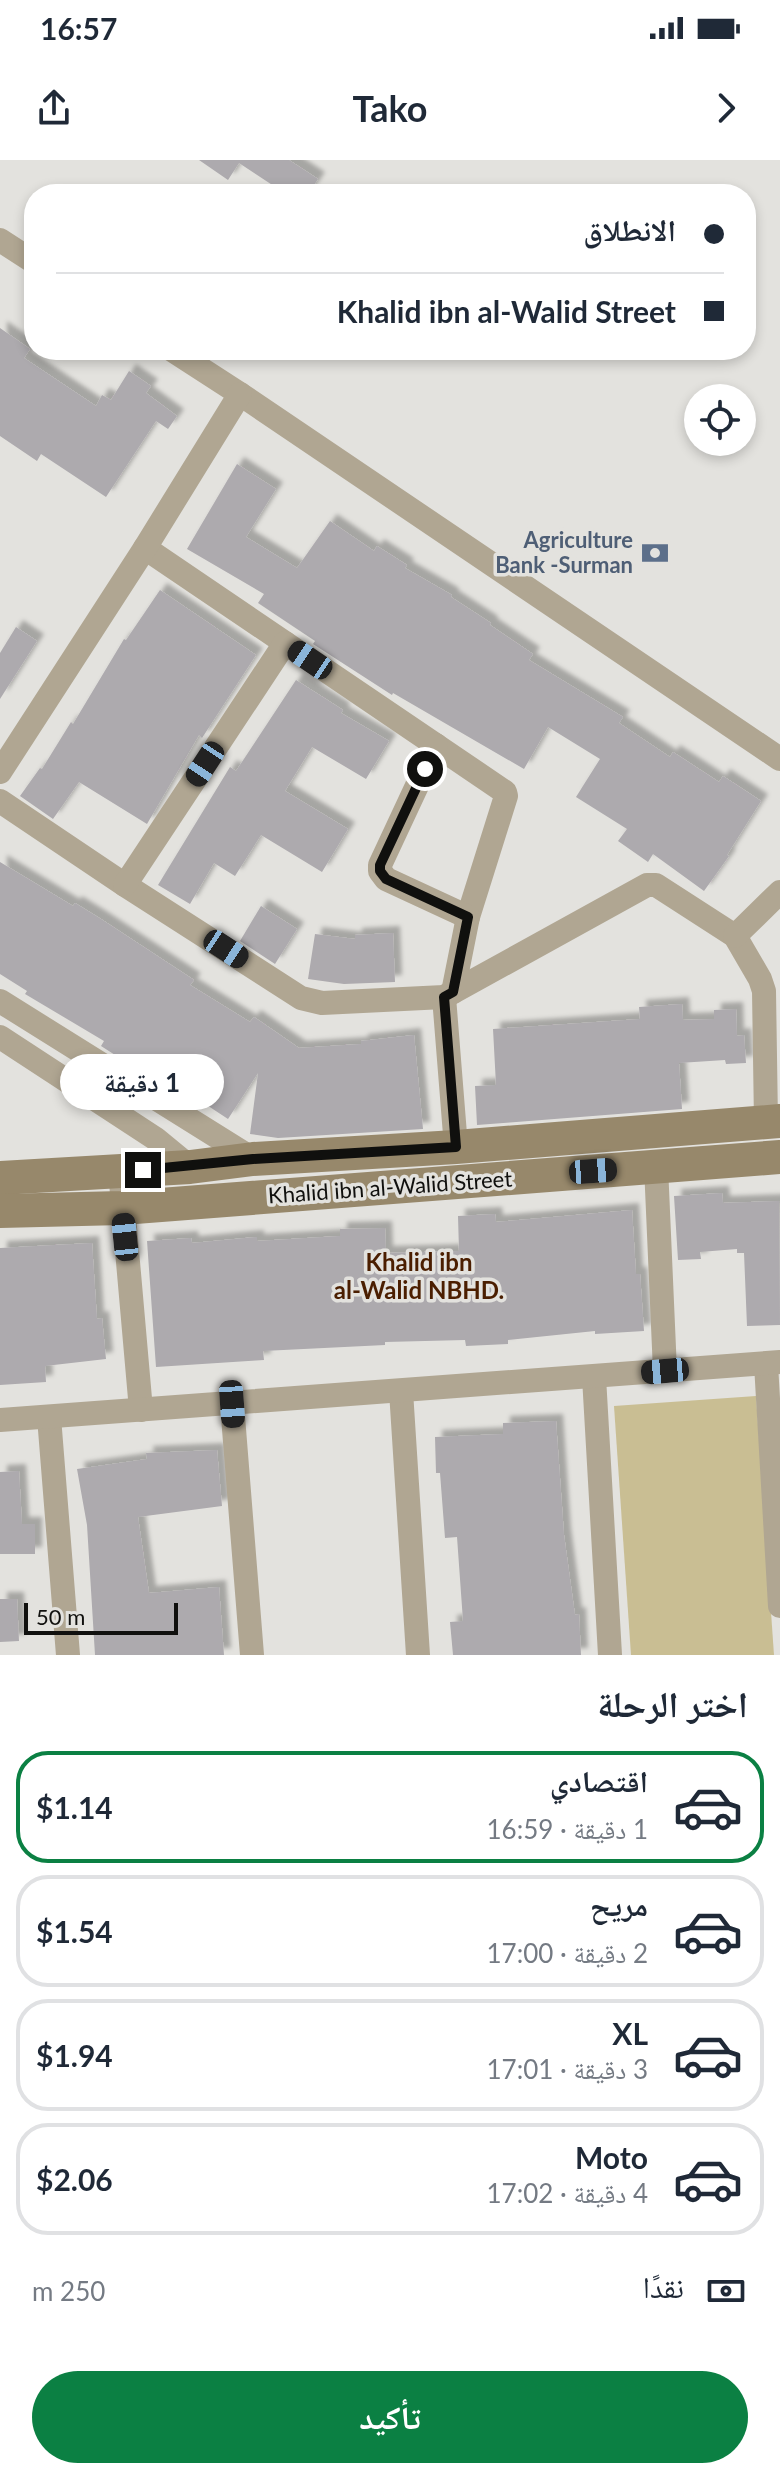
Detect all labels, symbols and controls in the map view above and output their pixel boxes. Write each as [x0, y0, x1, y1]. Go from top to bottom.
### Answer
text: 16:57 [40, 10, 117, 46]
icon: share [32, 86, 76, 130]
text: Tako [353, 86, 427, 130]
icon: forward [704, 86, 748, 130]
text: الانطلاق [583, 211, 676, 247]
text: Khalid ibn al-Walid Street [337, 293, 676, 329]
map controls [684, 384, 756, 456]
button: locate [684, 384, 756, 456]
place label: Agriculture Bank -Surman [495, 526, 633, 578]
bank icon: Agriculture Bank -Surman [640, 538, 670, 568]
car [283, 637, 337, 683]
car [182, 737, 228, 791]
route start [407, 751, 443, 787]
car [199, 926, 253, 972]
callout: 1 دقيقة [61, 1054, 225, 1110]
text: 1 دقيقة [104, 1066, 180, 1098]
route end [125, 1152, 161, 1188]
car [568, 1157, 618, 1185]
street label: Khalid ibn al-Walid Street [267, 1164, 513, 1208]
car [111, 1212, 139, 1262]
district label: Khalid ibn al-Walid NBHD. [334, 1247, 504, 1304]
car [640, 1357, 690, 1385]
car [218, 1379, 246, 1429]
scale bar [24, 1599, 178, 1635]
text: 50 m [36, 1603, 85, 1630]
text: اختر الرحلة [597, 1681, 748, 1725]
text: اقتصادي [550, 1762, 648, 1798]
icon: car [672, 1771, 744, 1843]
text: $1.14 [36, 1789, 113, 1825]
text: 1 دقيقة · 16:59 [486, 1813, 648, 1845]
text: مريح [590, 1886, 648, 1922]
icon: car [672, 1895, 744, 1967]
text: $1.54 [36, 1913, 113, 1949]
text: 2 دقيقة · 17:00 [486, 1937, 648, 1969]
text: XL [612, 2015, 648, 2051]
icon: car [672, 2019, 744, 2091]
text: $1.94 [36, 2037, 113, 2073]
text: 3 دقيقة · 17:01 [486, 2053, 648, 2085]
text: Moto [575, 2139, 648, 2175]
icon: car [672, 2143, 744, 2215]
text: $2.06 [36, 2161, 113, 2197]
text: 4 دقيقة · 17:02 [486, 2177, 648, 2209]
text: نقدًا [643, 2268, 684, 2304]
icon: cash [704, 2269, 748, 2313]
text: 250 m [32, 2275, 105, 2307]
button: تأكيد [32, 2371, 748, 2463]

